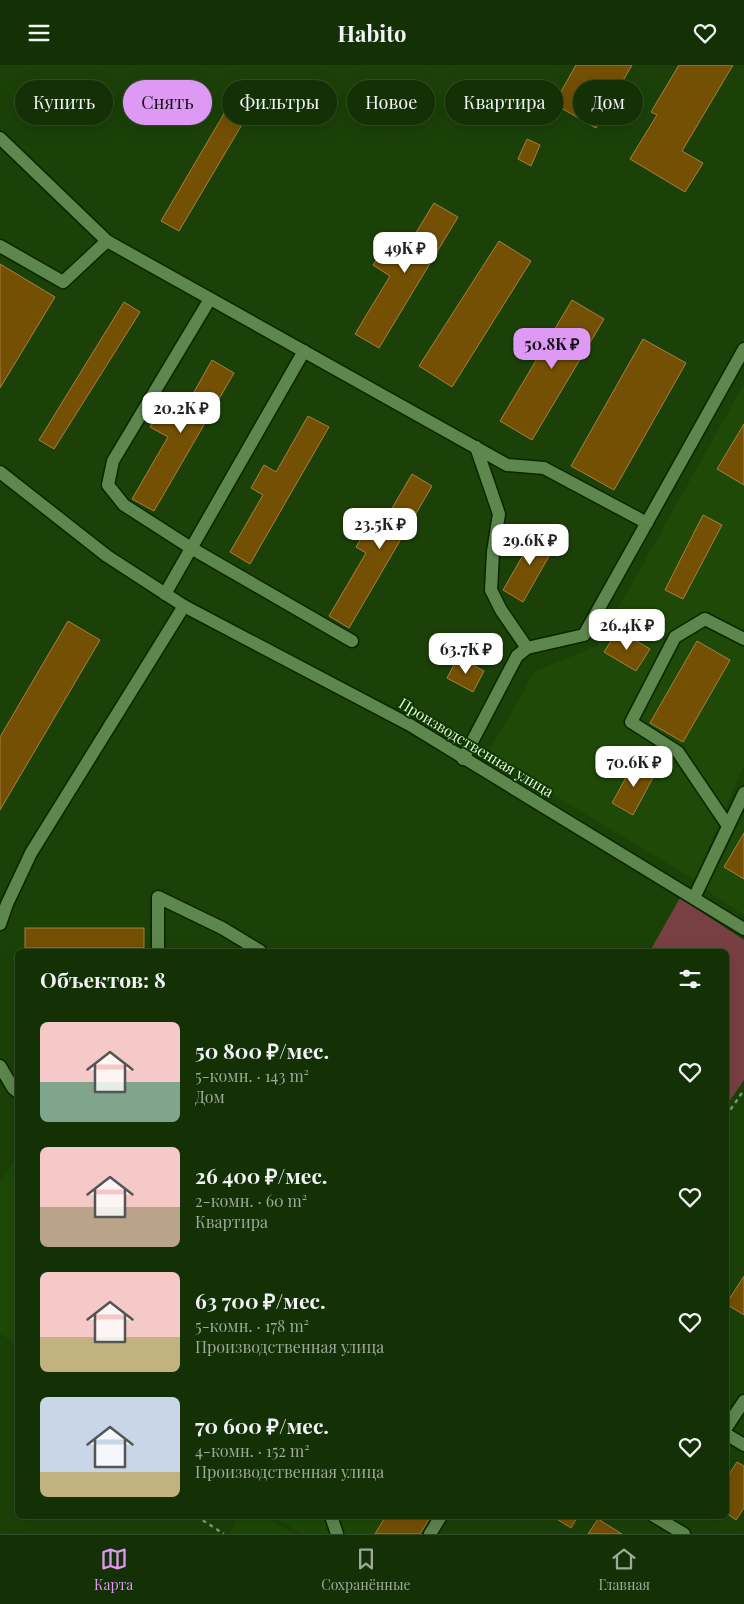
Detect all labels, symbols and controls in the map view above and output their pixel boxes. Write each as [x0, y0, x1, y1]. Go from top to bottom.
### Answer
text: Habito [338, 18, 406, 48]
icon: menu [25, 19, 53, 47]
icon: heart [691, 19, 719, 47]
chip: Купить [15, 80, 113, 125]
chip: Снять [123, 80, 212, 125]
chip: Фильтры [222, 80, 337, 125]
chip: Новое [347, 80, 435, 125]
chip: Квартира [445, 80, 563, 125]
chip: Дом [573, 80, 643, 125]
pin: 49K ₽ [370, 231, 440, 274]
text: 49K ₽ [384, 237, 426, 258]
pin: 50.8K ₽ [506, 327, 598, 370]
text: 50.8K ₽ [524, 333, 580, 354]
pin: 20.2K ₽ [135, 391, 227, 434]
text: 20.2K ₽ [153, 397, 209, 418]
pin: 23.5K ₽ [334, 507, 426, 550]
text: 23.5K ₽ [354, 513, 406, 534]
pin: 29.6K ₽ [484, 523, 576, 566]
text: 29.6K ₽ [503, 529, 557, 550]
pin: 26.4K ₽ [581, 609, 673, 651]
text: 26.4K ₽ [600, 614, 654, 635]
pin: 63.7K ₽ [420, 633, 512, 675]
text: 63.7K ₽ [440, 638, 492, 659]
street label: Производственная улица [395, 693, 558, 802]
pin: 70.6K ₽ [588, 745, 680, 788]
text: 70.6K ₽ [606, 751, 662, 772]
text: Объектов: 8 [40, 965, 166, 993]
icon: filters [676, 965, 704, 993]
text: 50 800 ₽/мес. [195, 1036, 329, 1064]
icon: home [80, 1042, 140, 1102]
icon: heart [676, 1058, 704, 1086]
text: 5-комн. · 143 m² [195, 1065, 309, 1086]
text: Дом [195, 1086, 225, 1107]
text: 26 400 ₽/мес. [195, 1161, 327, 1189]
icon: home [80, 1167, 140, 1227]
icon: heart [676, 1183, 704, 1211]
text: 2-комн. · 60 m² [195, 1190, 307, 1211]
text: Квартира [195, 1211, 268, 1232]
text: 63 700 ₽/мес. [195, 1286, 326, 1314]
icon: home [80, 1292, 140, 1352]
icon: heart [676, 1308, 704, 1336]
text: 5-комн. · 178 m² [195, 1315, 309, 1336]
text: Производственная улица [195, 1336, 384, 1357]
text: 70 600 ₽/мес. [195, 1411, 329, 1439]
icon: home [80, 1417, 140, 1477]
icon: heart [676, 1433, 704, 1461]
text: 4-комн. · 152 m² [195, 1440, 310, 1461]
text: Производственная улица [195, 1461, 384, 1482]
tab: Карта [94, 1545, 133, 1594]
tab: Сохранённые [321, 1545, 411, 1594]
tab: Главная [598, 1545, 650, 1594]

